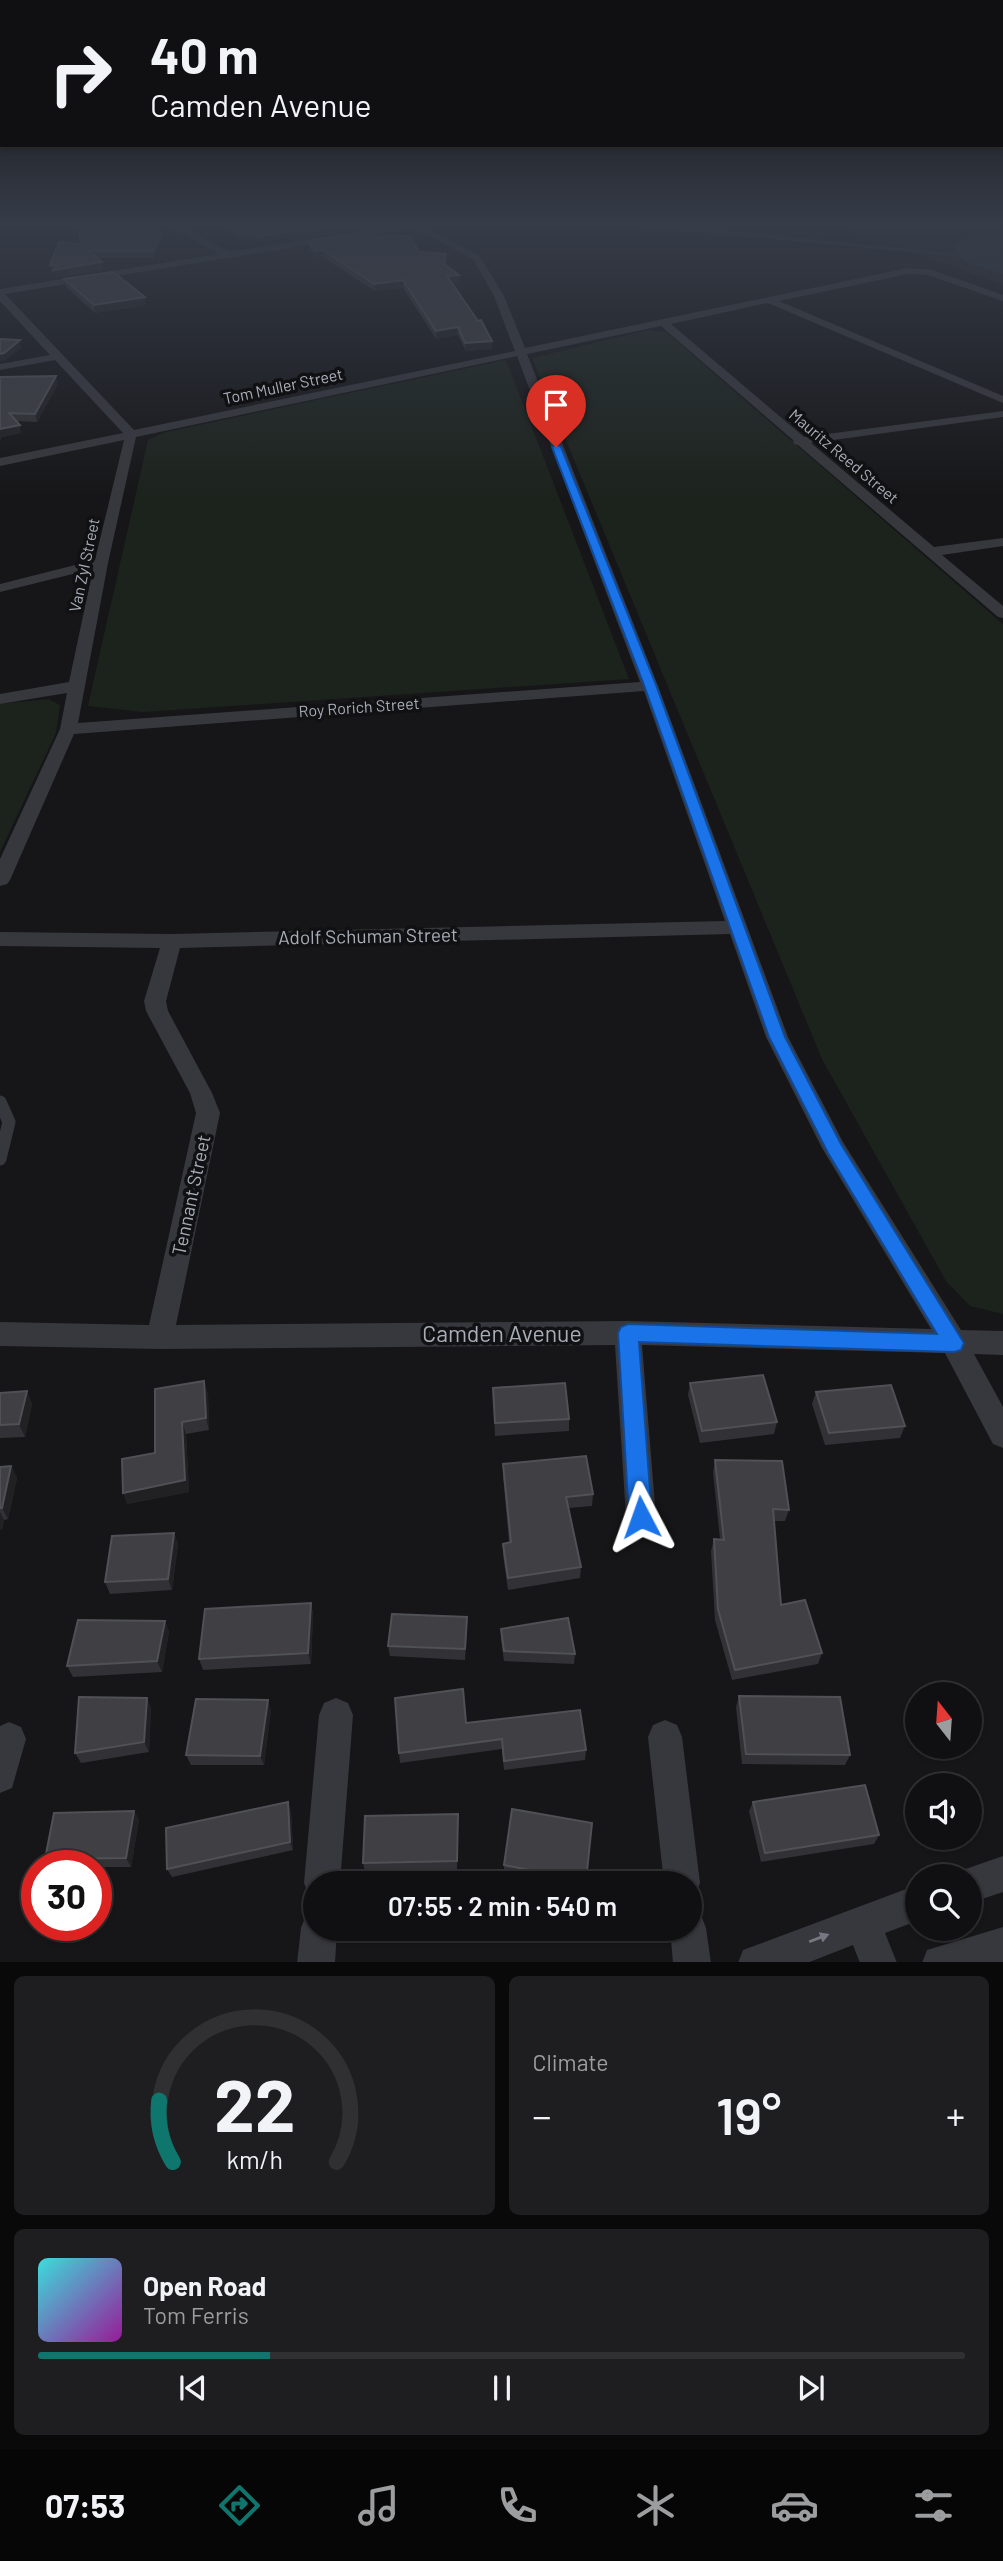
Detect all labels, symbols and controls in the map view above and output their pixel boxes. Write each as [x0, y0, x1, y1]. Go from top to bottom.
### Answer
text: 40 m [150, 25, 258, 84]
icon: right [35, 28, 126, 119]
text: Camden Avenue [150, 85, 372, 123]
street label: Tom Muller Street [221, 364, 344, 407]
pin [526, 375, 586, 447]
icon: arrive [537, 386, 575, 424]
street label: Mauritz Reed Street [786, 404, 903, 507]
street label: Van Zyl Street [64, 516, 103, 614]
street label: Roy Rorich Street [298, 693, 420, 720]
street label: Adolf Schuman Street [278, 922, 458, 949]
street label: Tennant Street [167, 1133, 215, 1257]
street label: Camden Avenue [422, 1319, 582, 1347]
position arrow [604, 1480, 678, 1554]
north arrow [905, 1682, 982, 1759]
map controls [905, 1682, 982, 1941]
button: sound [905, 1773, 982, 1850]
speed limit sign: 30 [21, 1850, 112, 1941]
button: search [905, 1864, 982, 1941]
text: 07:55 · 2 min · 540 m [388, 1890, 617, 1921]
one-way arrow [809, 1933, 830, 1944]
text: Climate [533, 2048, 609, 2076]
text: 22 [213, 2059, 295, 2147]
text: 19° [716, 2083, 781, 2145]
text: − [533, 2092, 552, 2138]
text: + [946, 2092, 965, 2138]
text: km/h [226, 2143, 283, 2173]
text: Open Road [143, 2270, 266, 2301]
text: Tom Ferris [143, 2301, 249, 2329]
icon: previous [174, 2369, 212, 2407]
icon: pause [483, 2369, 521, 2407]
icon: next [792, 2369, 830, 2407]
icon: directions [215, 2481, 264, 2530]
icon: music [354, 2481, 403, 2530]
icon: phone [493, 2481, 542, 2530]
icon: climate [631, 2481, 680, 2530]
icon: car [770, 2481, 819, 2530]
icon: filters [909, 2481, 958, 2530]
text: 07:53 [45, 2486, 125, 2524]

